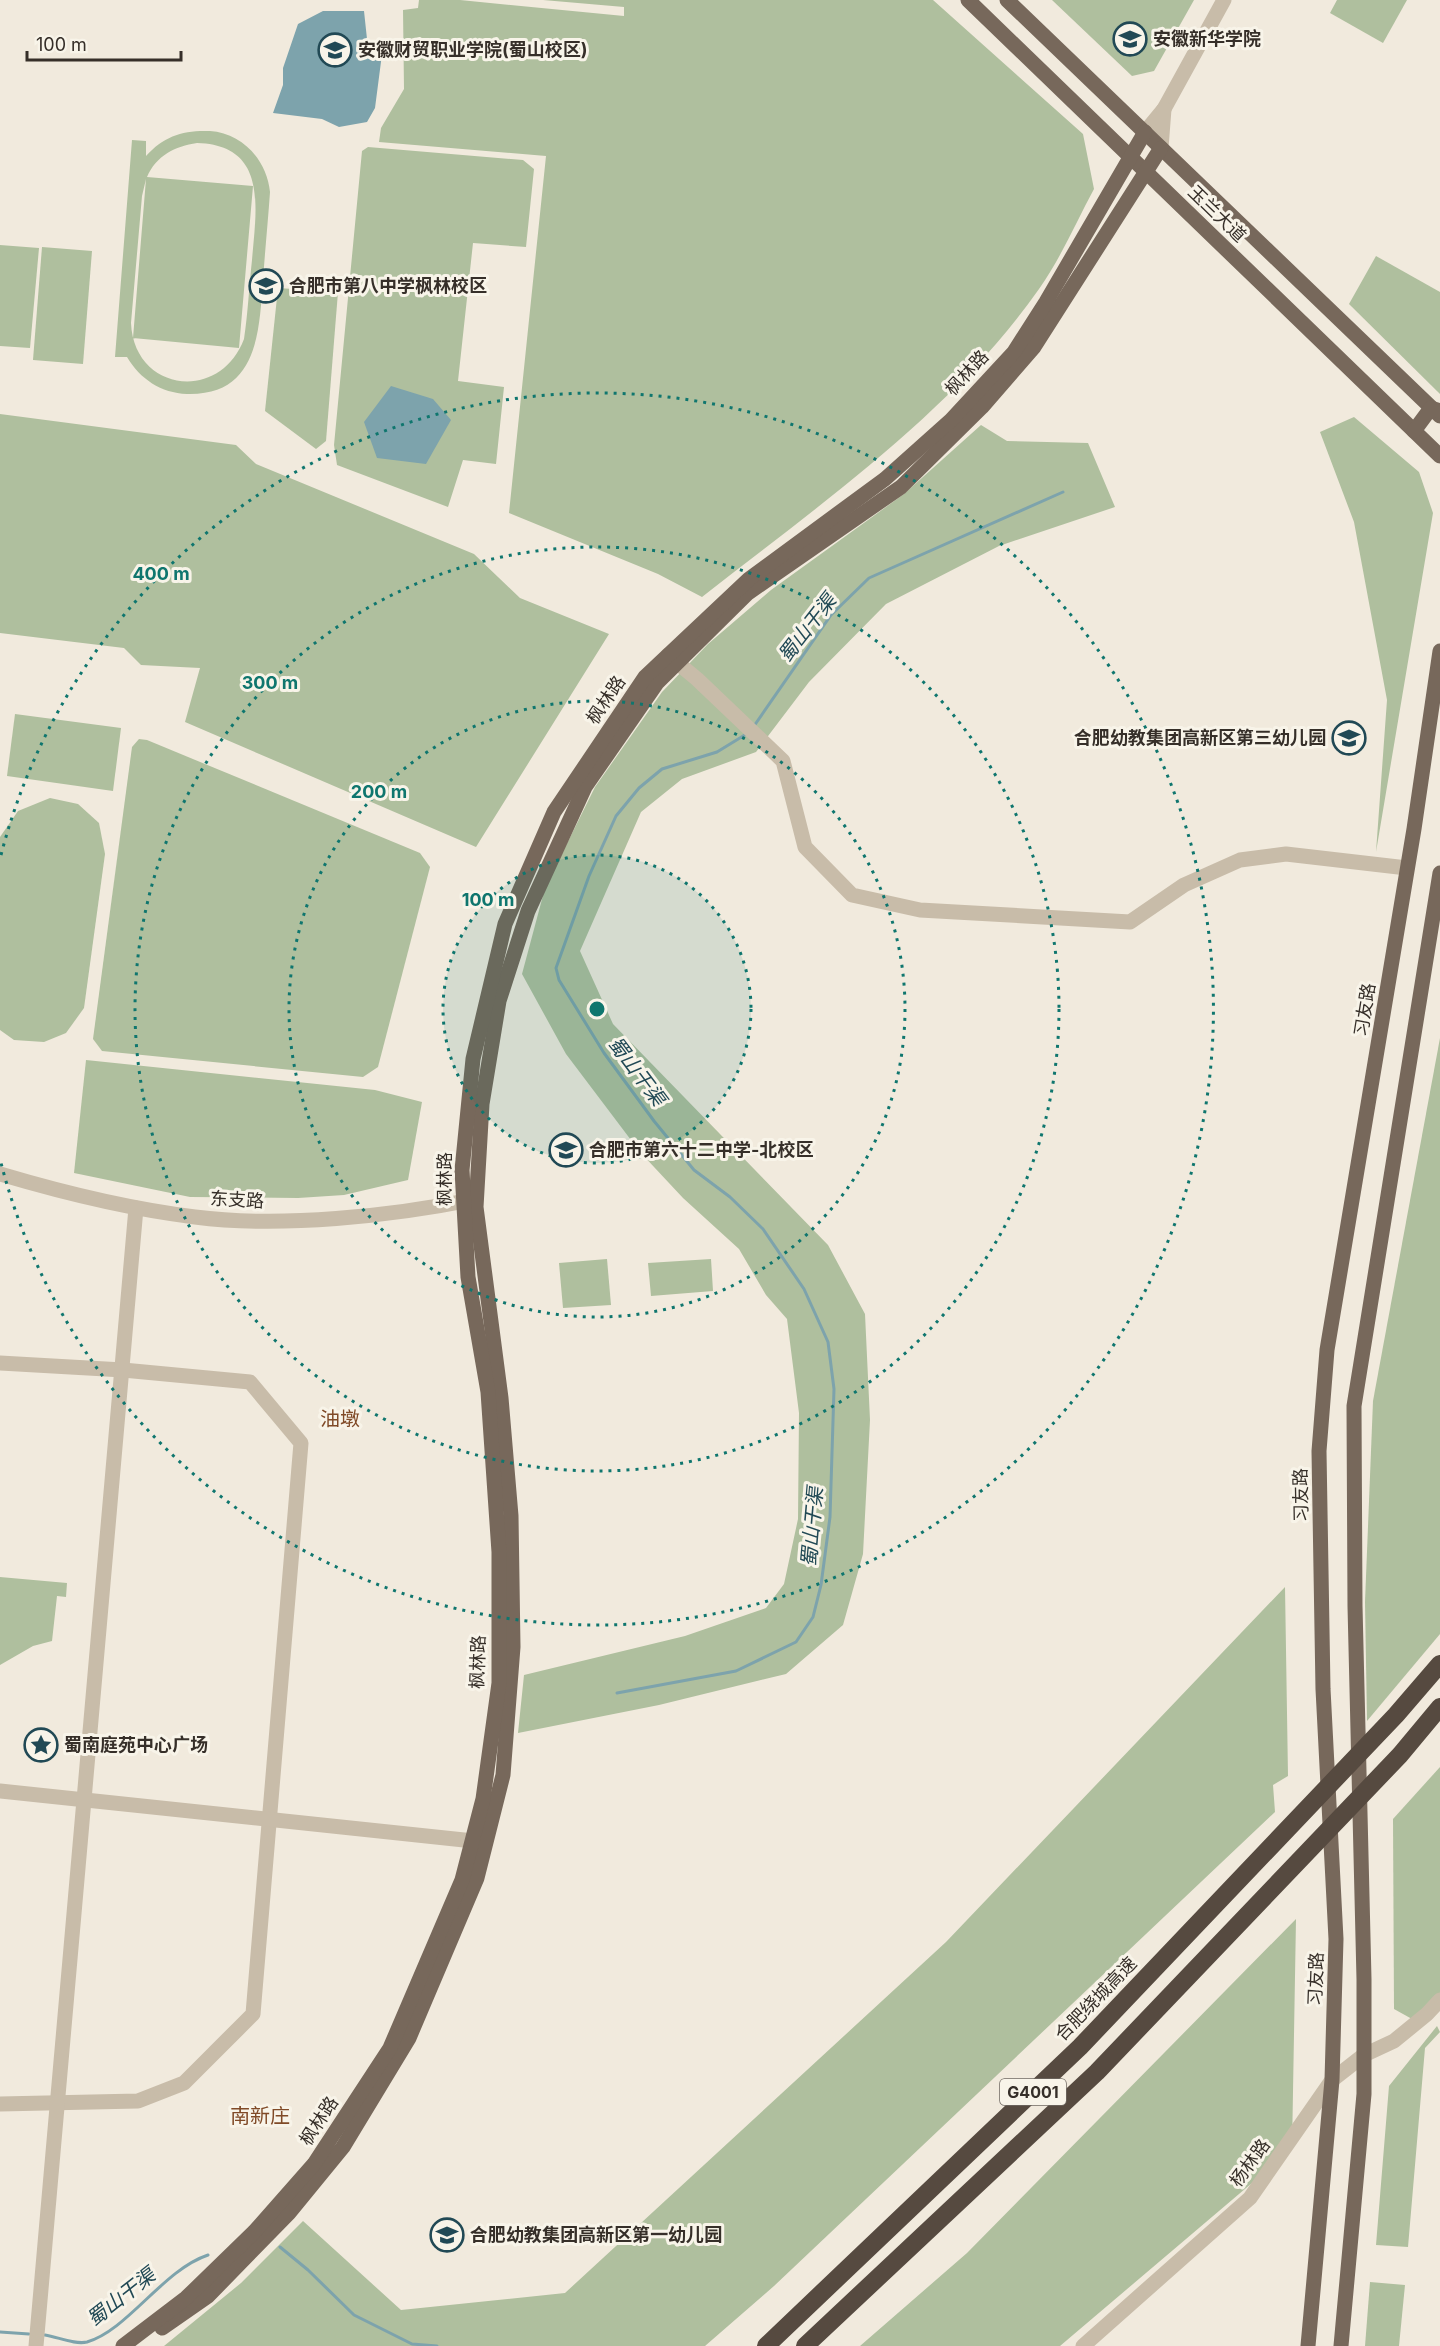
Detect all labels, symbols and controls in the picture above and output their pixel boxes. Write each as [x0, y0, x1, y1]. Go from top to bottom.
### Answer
school or university icon: 安徽新华学院 [1112, 21, 1148, 57]
scale bar [27, 24, 182, 62]
place label: 安徽新华学院 [1153, 28, 1261, 49]
school or university icon: 安徽财贸职业学院(蜀山校区) [317, 32, 353, 68]
text: 100 m [36, 34, 87, 55]
place label: 安徽财贸职业学院(蜀山校区) [358, 39, 588, 60]
street label: 玉兰大道 [1184, 181, 1251, 246]
school or university icon: 合肥市第八中学枫林校区 [248, 268, 284, 304]
place label: 合肥市第八中学枫林校区 [289, 275, 487, 296]
street label: 枫林路 [941, 346, 993, 400]
text: 400 m [132, 563, 190, 584]
water label: 蜀山干渠 [773, 587, 843, 667]
street label: 枫林路 [582, 671, 629, 728]
text: 300 m [242, 672, 298, 693]
school or university icon: 合肥幼教集团高新区第三幼儿园 [1331, 720, 1367, 756]
place label: 合肥幼教集团高新区第三幼儿园 [1074, 727, 1326, 748]
text: 200 m [351, 781, 407, 802]
text: 100 m [462, 889, 514, 910]
street label: 习友路 [1350, 982, 1379, 1038]
centre of rings [587, 999, 607, 1019]
water label: 蜀山干渠 [603, 1032, 672, 1113]
school or university icon: 合肥市第六十二中学-北校区 [548, 1132, 584, 1168]
place label: 合肥市第六十二中学-北校区 [589, 1139, 813, 1160]
street label: 枫林路 [434, 1152, 455, 1206]
street label: 东支路 [210, 1188, 265, 1211]
district label: 油墩 [320, 1407, 360, 1431]
street label: 习友路 [1290, 1468, 1311, 1522]
water label: 蜀山干渠 [797, 1483, 828, 1568]
street label: 枫林路 [466, 1635, 489, 1689]
place icon: 蜀南庭苑中心广场 [23, 1727, 59, 1763]
place label: 蜀南庭苑中心广场 [64, 1734, 208, 1755]
street label: 习友路 [1304, 1952, 1327, 2006]
street label: 合肥绕城高速 [1051, 1953, 1141, 2045]
road number: G4001 [1000, 2079, 1066, 2105]
street label: 枫林路 [295, 2092, 342, 2149]
district label: 南新庄 [230, 2104, 290, 2128]
street label: 杨林路 [1225, 2135, 1274, 2191]
school or university icon: 合肥幼教集团高新区第一幼儿园 [429, 2217, 465, 2253]
place label: 合肥幼教集团高新区第一幼儿园 [470, 2224, 722, 2245]
water label: 蜀山干渠 [82, 2261, 162, 2331]

